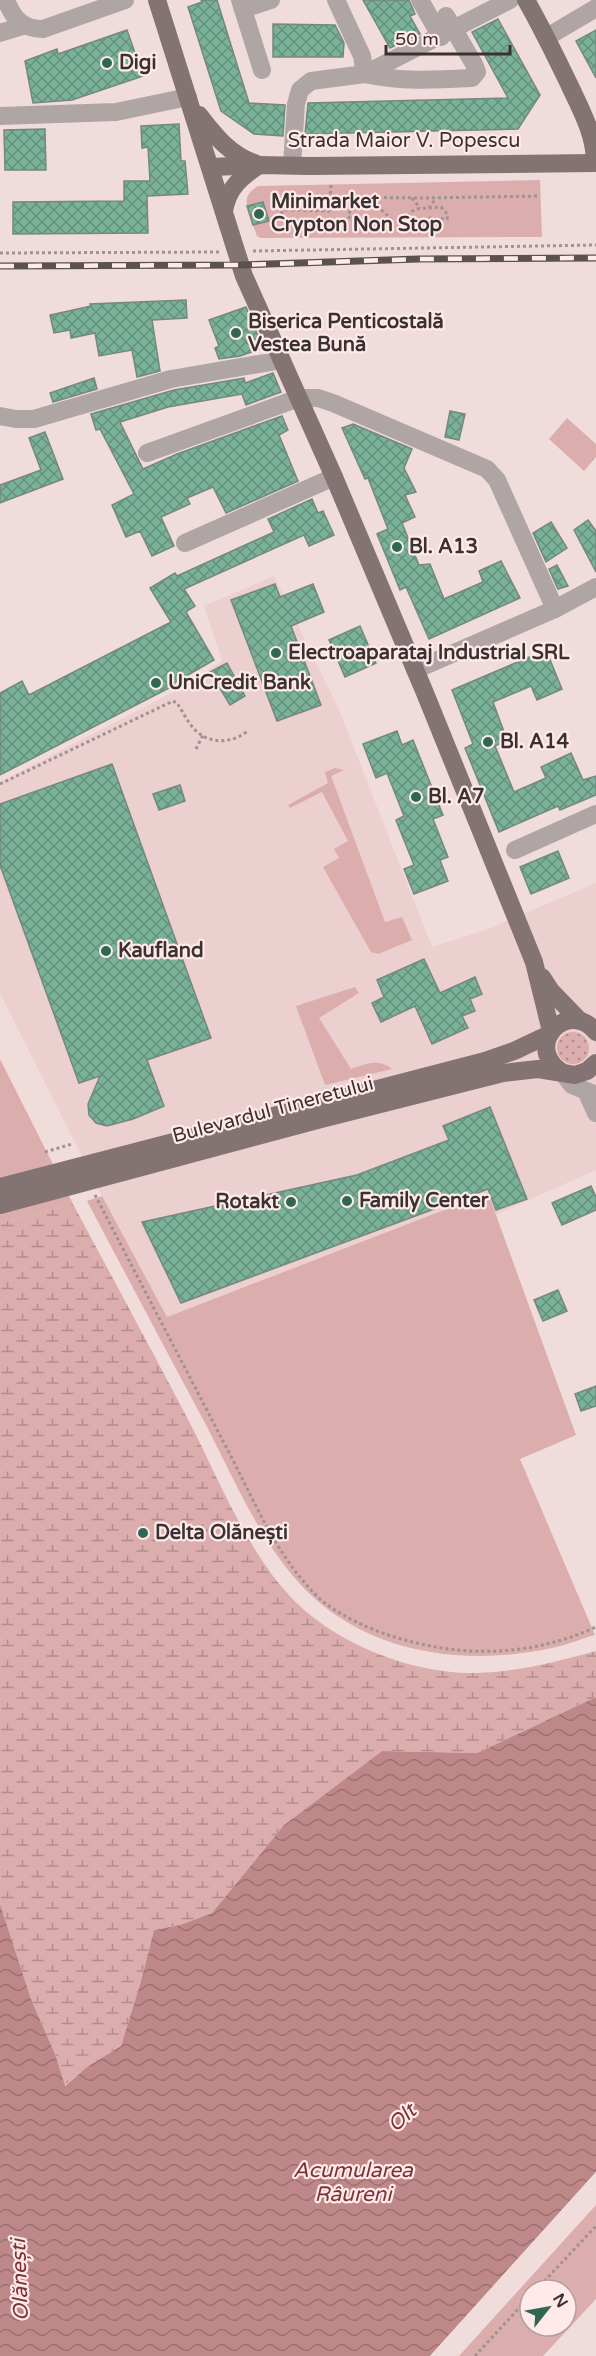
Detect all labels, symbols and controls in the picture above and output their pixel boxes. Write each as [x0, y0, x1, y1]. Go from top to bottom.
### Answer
scale bar [386, 18, 510, 56]
text: 50 m [395, 28, 439, 50]
place label: Digi [119, 51, 156, 75]
marker: Digi [100, 56, 114, 70]
street label: Strada Maior V. Popescu [288, 129, 520, 153]
place label: Minimarket Crypton Non Stop [271, 190, 443, 237]
marker: Minimarket Crypton Non Stop [252, 207, 266, 221]
place label: Biserica Penticostală Vestea Bună [248, 310, 444, 357]
marker: Biserica Penticostală Vestea Bună [229, 326, 243, 340]
place label: Bl. A13 [409, 535, 478, 559]
marker: Bl. A13 [390, 540, 404, 554]
place label: Electroaparataj Industrial SRL [288, 641, 570, 665]
marker: Electroaparataj Industrial SRL [269, 646, 283, 660]
place label: UniCredit Bank [168, 671, 311, 695]
marker: UniCredit Bank [149, 676, 163, 690]
place label: Bl. A14 [500, 730, 570, 754]
marker: Bl. A14 [481, 735, 495, 749]
place label: Bl. A7 [428, 785, 485, 809]
marker: Bl. A7 [409, 790, 423, 804]
place label: Kaufland [118, 939, 204, 963]
marker: Kaufland [99, 944, 113, 958]
street label: Bulevardul Tineretului [170, 1072, 376, 1148]
place label: Family Center [359, 1189, 489, 1213]
place label: Rotakt [215, 1190, 279, 1214]
marker: Family Center [340, 1194, 354, 1208]
marker: Rotakt [284, 1195, 298, 1209]
place label: Delta Olănești [155, 1521, 288, 1545]
marker: Delta Olănești [136, 1526, 150, 1540]
water label: Olt [382, 2097, 423, 2137]
water label: Acumularea Râureni [293, 2158, 414, 2207]
water label: Olănești [6, 2236, 34, 2321]
north arrow [518, 2278, 578, 2338]
text: N [548, 2290, 572, 2311]

